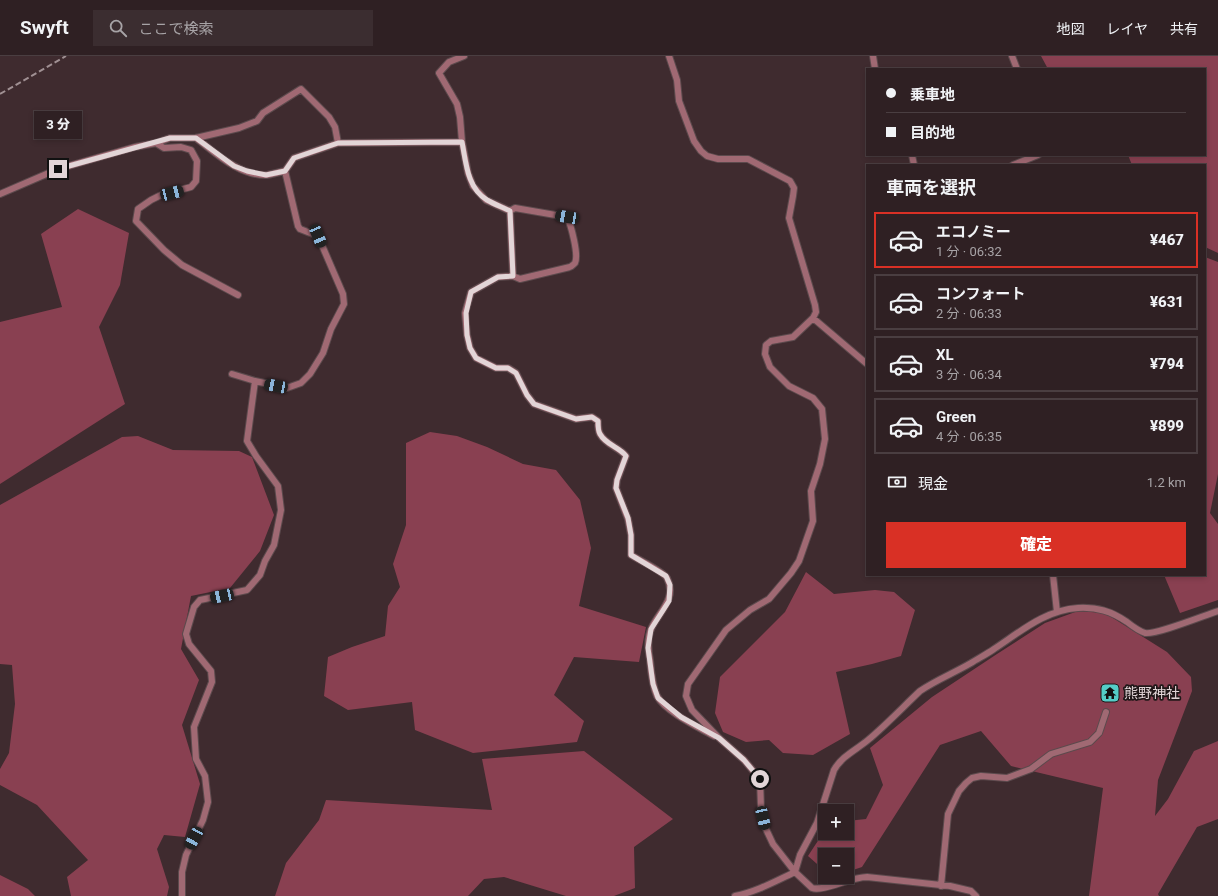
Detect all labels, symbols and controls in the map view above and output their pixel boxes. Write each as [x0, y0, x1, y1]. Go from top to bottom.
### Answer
search box [93, 10, 373, 46]
text: Swyft [20, 16, 69, 39]
icon: search [107, 17, 129, 39]
text: ここで検索 [139, 20, 214, 38]
text: 地図 [1056, 21, 1084, 37]
text: レイヤ [1106, 21, 1148, 37]
text: 共有 [1170, 21, 1198, 37]
text: 乗車地 [910, 86, 955, 104]
callout: 3 分 [34, 111, 82, 139]
text: 3 分 [46, 117, 70, 132]
text: 目的地 [910, 124, 955, 142]
route end [49, 160, 67, 178]
text: 車両を選択 [886, 177, 976, 198]
car [159, 184, 185, 202]
car [554, 209, 580, 225]
icon: car [888, 222, 924, 258]
car [308, 223, 328, 249]
text: エコノミー [936, 223, 1011, 241]
text: ¥467 [1150, 231, 1184, 249]
text: 1 分 · 06:32 [936, 244, 1002, 259]
icon: car [888, 284, 924, 320]
text: コンフォート [936, 285, 1026, 303]
text: ¥631 [1150, 293, 1184, 311]
text: 2 分 · 06:33 [936, 306, 1002, 321]
icon: car [888, 346, 924, 382]
text: XL [936, 346, 954, 364]
text: ¥794 [1150, 355, 1184, 373]
text: 3 分 · 06:34 [936, 367, 1002, 382]
car [263, 378, 289, 394]
icon: car [888, 408, 924, 444]
text: Green [936, 408, 976, 426]
text: ¥899 [1150, 417, 1184, 435]
text: 4 分 · 06:35 [936, 429, 1002, 444]
icon: cash [886, 471, 908, 493]
text: 現金 [918, 475, 948, 493]
text: 1.2 km [1147, 475, 1186, 490]
button: 確定 [886, 522, 1186, 568]
car [209, 588, 235, 604]
temple icon: 熊野神社 [1099, 682, 1121, 704]
place label: 熊野神社 [1124, 685, 1180, 701]
route start [751, 770, 769, 788]
map controls [818, 804, 854, 884]
button: + [818, 804, 854, 840]
car [754, 805, 772, 831]
car [183, 825, 205, 851]
button: − [818, 848, 854, 884]

